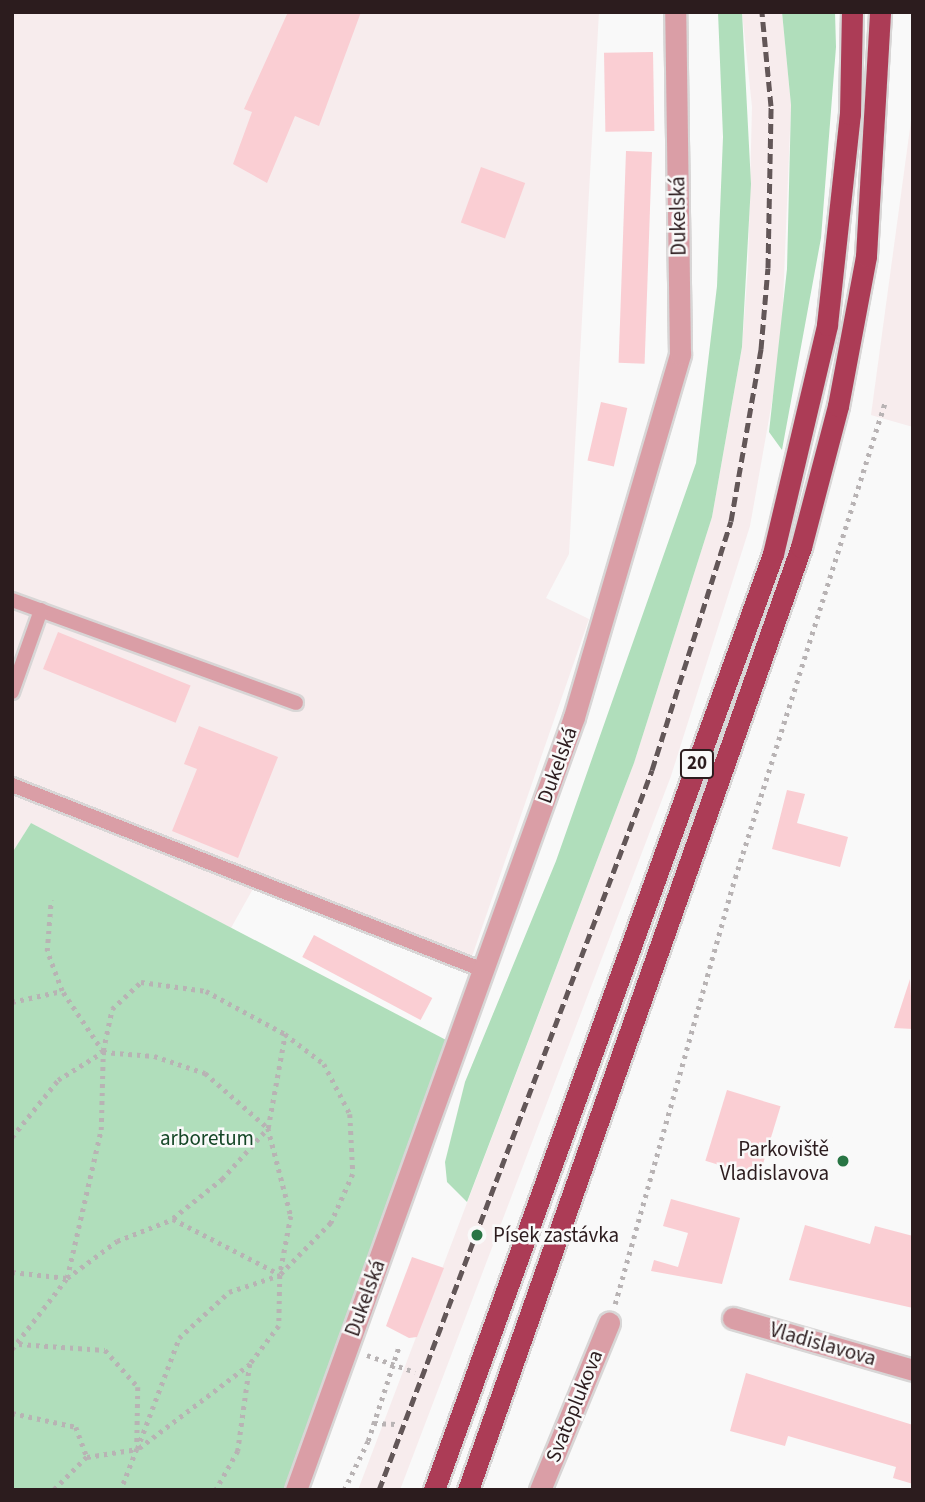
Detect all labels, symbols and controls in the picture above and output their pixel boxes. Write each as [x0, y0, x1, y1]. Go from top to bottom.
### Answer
street label: Dukelská [665, 176, 691, 256]
street label: Dukelská [532, 723, 582, 807]
road number: 20 [680, 748, 714, 779]
park label: arboretum [160, 1125, 254, 1151]
place label: Parkoviště Vladislavova [720, 1136, 829, 1186]
marker: Parkoviště Vladislavova [835, 1153, 851, 1169]
place label: Písek zastávka [493, 1222, 619, 1248]
marker: Písek zastávka [467, 1225, 487, 1245]
street label: Dukelská [340, 1256, 390, 1340]
street label: Vladislavova [767, 1317, 879, 1371]
street label: Svatoplukova [540, 1346, 608, 1466]

